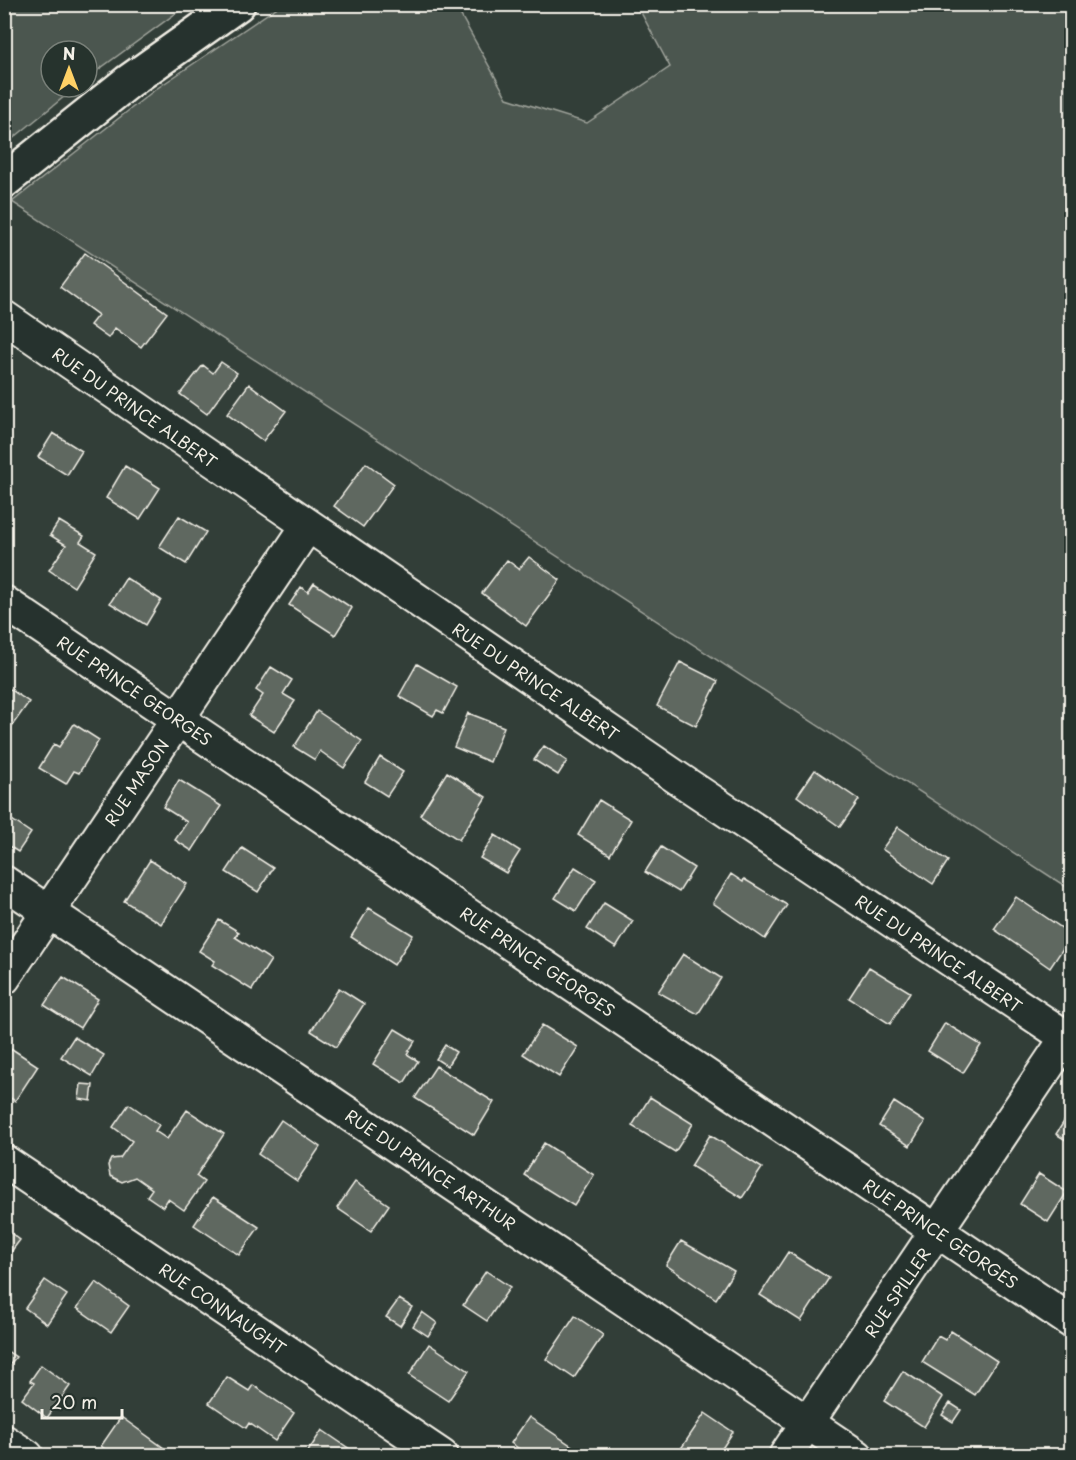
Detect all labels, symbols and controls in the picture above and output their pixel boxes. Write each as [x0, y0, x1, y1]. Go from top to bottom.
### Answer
north arrow [39, 39, 99, 99]
text: N [63, 41, 75, 65]
street label: RUE DU PRINCE ALBERT [48, 341, 222, 473]
street label: RUE DU PRINCE ALBERT [448, 616, 624, 746]
street label: RUE PRINCE GEORGES [53, 629, 217, 751]
street label: RUE MASON [98, 734, 174, 830]
street label: RUE DU PRINCE ALBERT [851, 888, 1027, 1018]
street label: RUE PRINCE GEORGES [456, 900, 620, 1022]
street label: RUE DU PRINCE ARTHUR [341, 1103, 521, 1235]
street label: RUE PRINCE GEORGES [859, 1172, 1023, 1294]
street label: RUE SPILLER [858, 1242, 936, 1342]
street label: RUE CONNAUGHT [155, 1257, 291, 1360]
scale bar [42, 1382, 122, 1420]
text: 20 m [51, 1388, 97, 1415]

